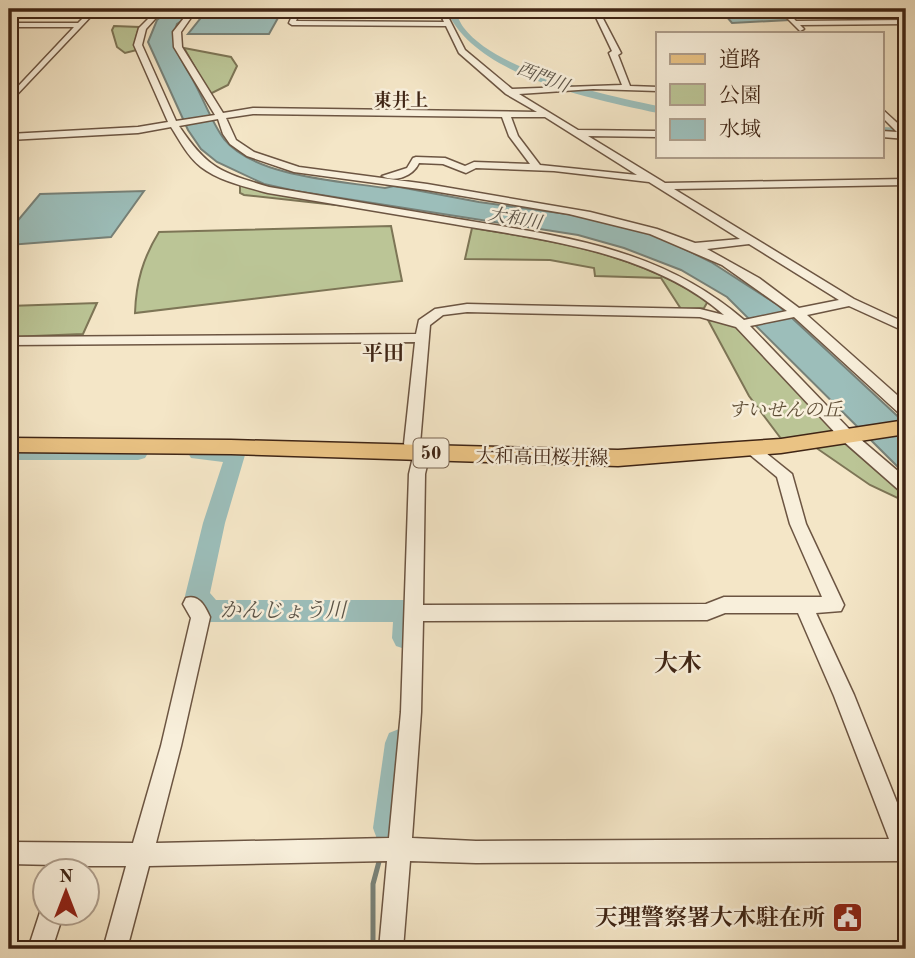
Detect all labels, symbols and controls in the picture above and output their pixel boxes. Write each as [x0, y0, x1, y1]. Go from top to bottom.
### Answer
legend [656, 32, 884, 158]
text: 道路 [719, 48, 761, 71]
water label: 西門川 [514, 59, 573, 97]
text: 公園 [719, 84, 761, 107]
district label: 東井上 [374, 90, 428, 110]
text: 水域 [719, 118, 761, 141]
water label: 大和川 [487, 203, 545, 233]
district label: 平田 [362, 342, 404, 365]
park label: すいせんの丘 [728, 400, 843, 421]
road number: 50 [414, 438, 448, 467]
street label: 大和高田桜井線 [475, 445, 609, 469]
water label: かんじょう川 [220, 600, 348, 622]
district label: 大木 [654, 650, 702, 677]
north arrow [32, 856, 102, 926]
text: N [59, 868, 74, 887]
public building icon: 天理警察署大木駐在所 [831, 900, 865, 934]
place label: 天理警察署大木駐在所 [595, 905, 825, 930]

